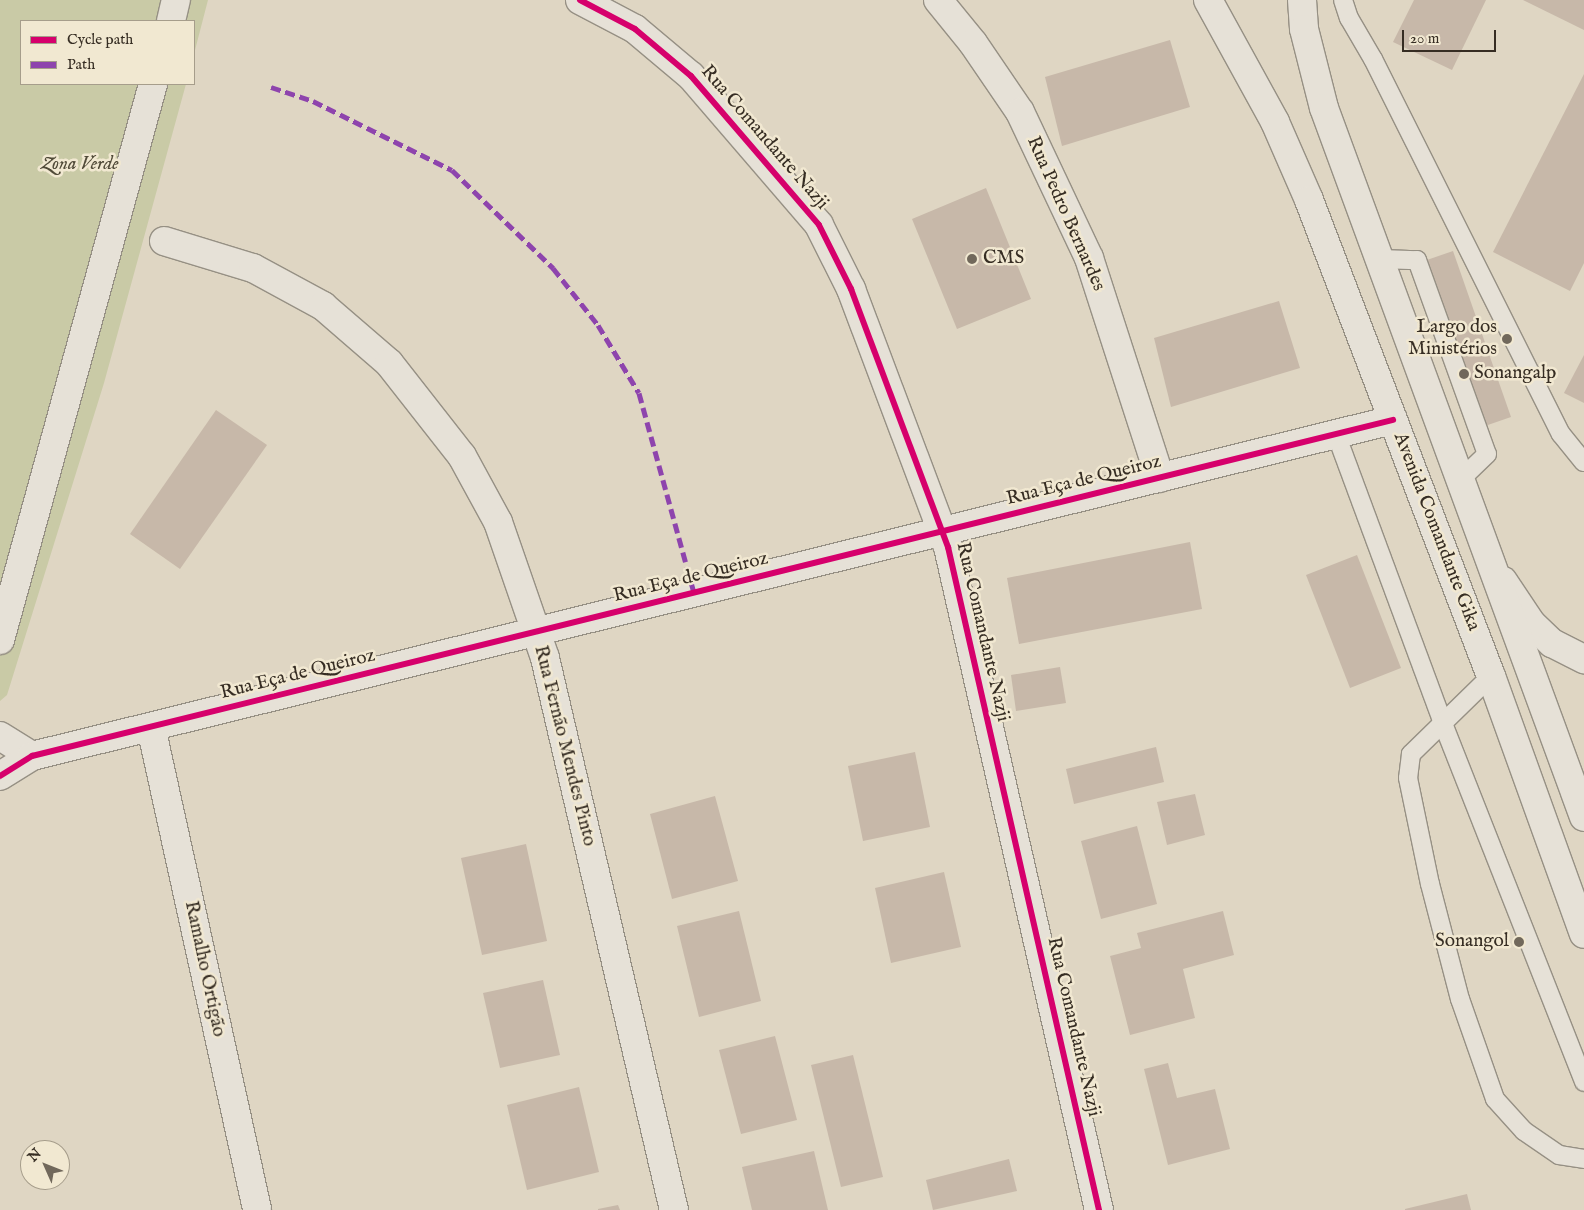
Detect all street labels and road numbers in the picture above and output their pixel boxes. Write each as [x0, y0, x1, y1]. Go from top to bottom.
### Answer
street label: Rua Comandante Nazji [695, 61, 833, 215]
street label: Rua Pedro Bernardes [1021, 133, 1109, 295]
street label: Avenida Comandante Gika [1388, 430, 1484, 634]
street label: Rua Eça de Queiroz [1004, 451, 1164, 511]
street label: Rua Comandante Nazji [950, 540, 1014, 724]
street label: Rua Eça de Queiroz [611, 548, 771, 608]
street label: Rua Fernão Mendes Pinto [528, 643, 600, 849]
street label: Rua Eça de Queiroz [218, 645, 378, 705]
street label: Ramalho Ortigão [178, 899, 230, 1039]
street label: Rua Comandante Nazji [1041, 935, 1105, 1119]

